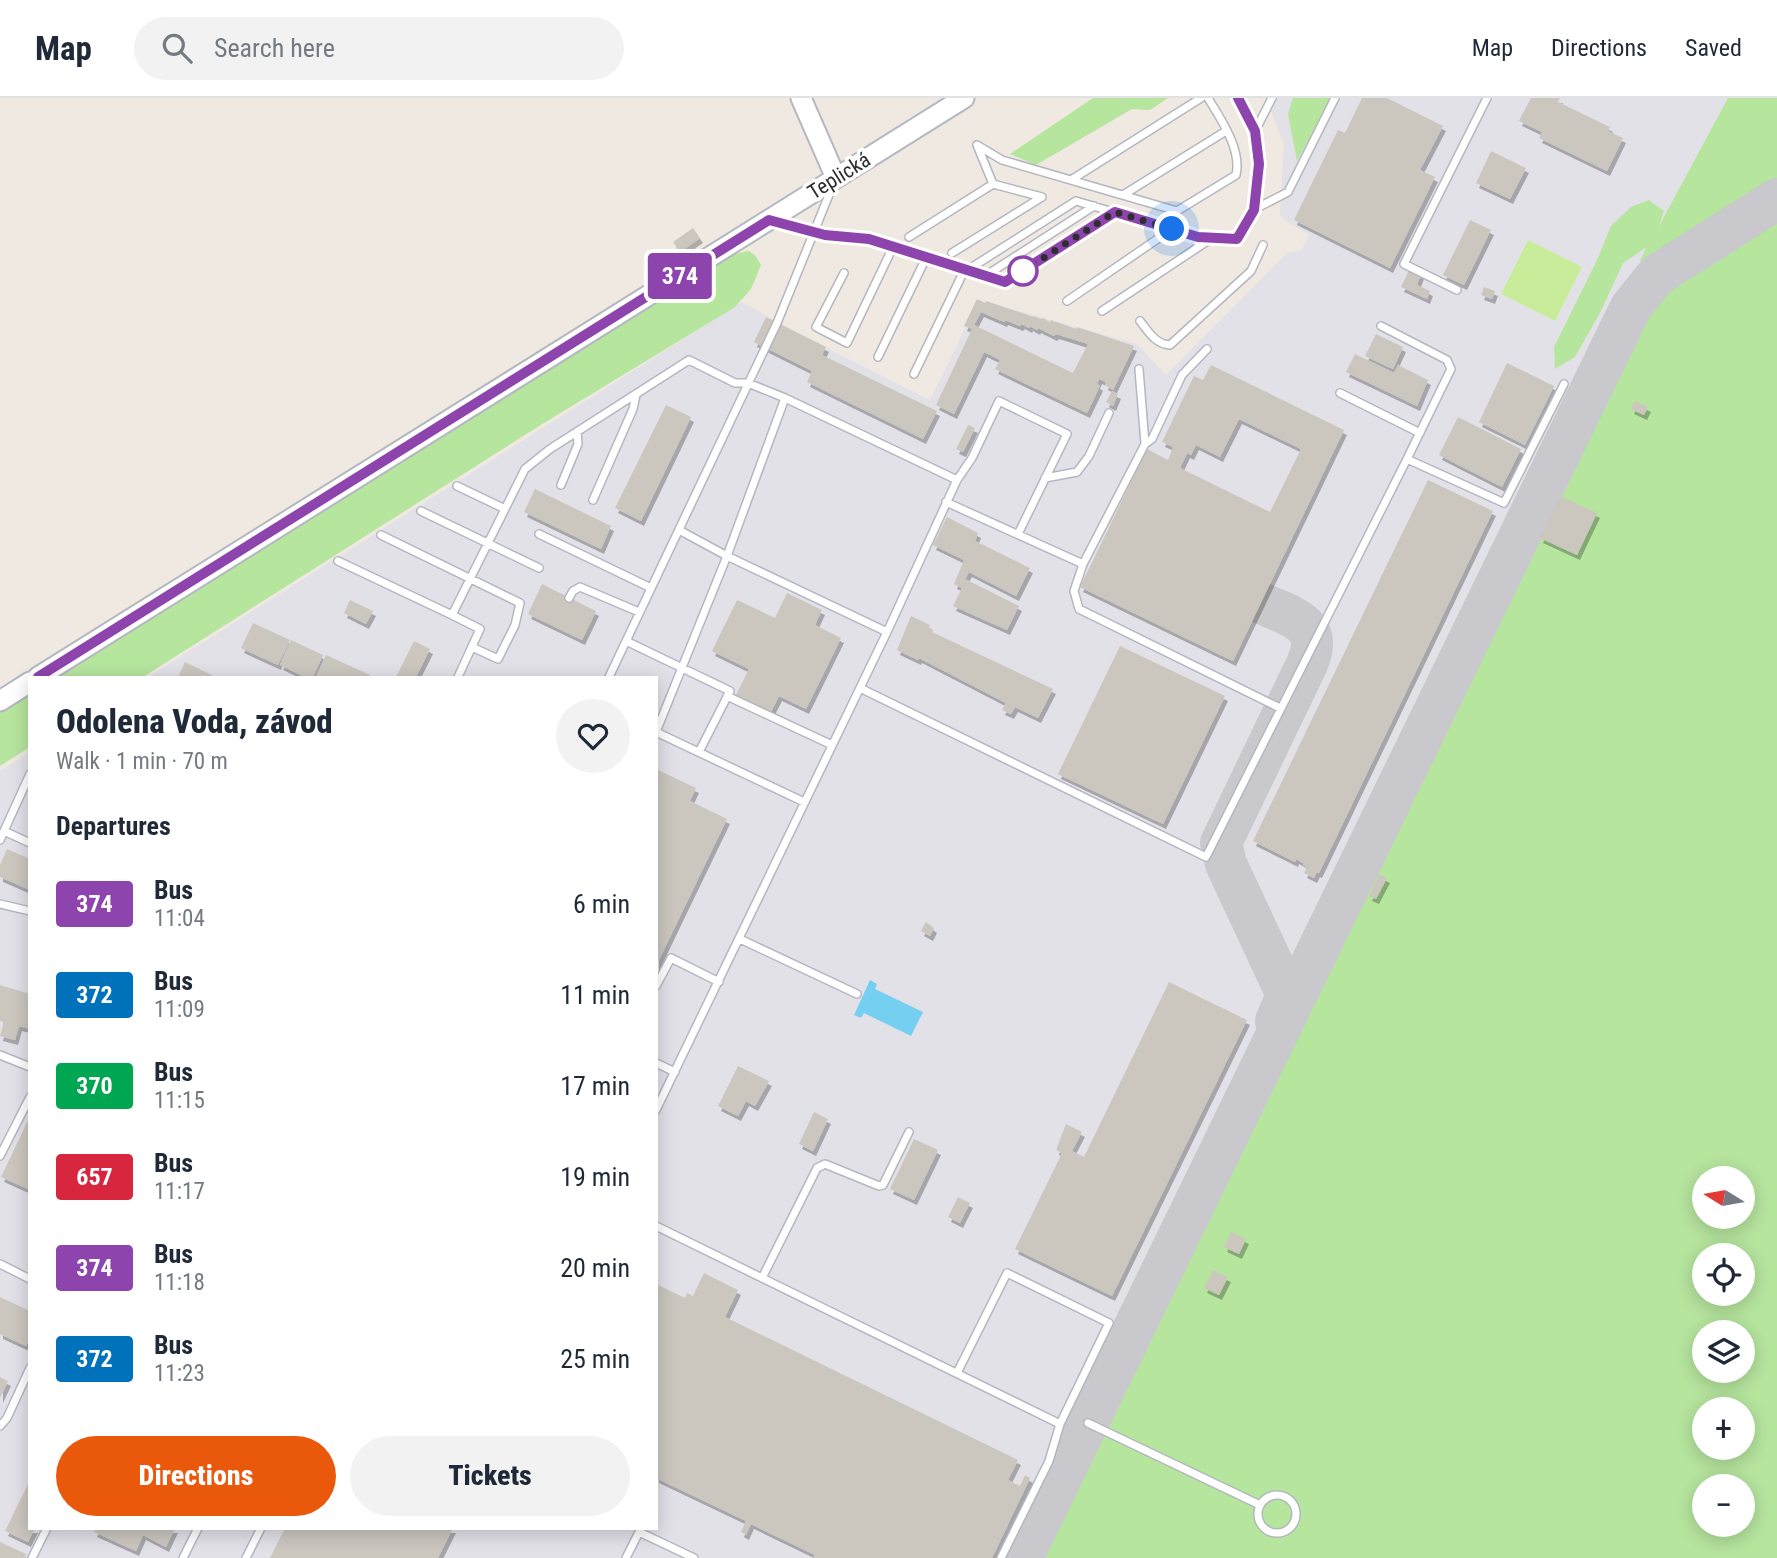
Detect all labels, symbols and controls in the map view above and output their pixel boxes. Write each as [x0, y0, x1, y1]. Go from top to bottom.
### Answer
search box [134, 17, 624, 80]
text: Map [35, 29, 92, 68]
icon: search [158, 29, 196, 67]
text: Search here [214, 33, 335, 63]
text: Map [1472, 34, 1513, 62]
text: Directions [1551, 34, 1647, 62]
text: Saved [1685, 34, 1742, 62]
street label: Teplická [803, 148, 875, 204]
your location [1154, 211, 1189, 246]
line badge: 374 [640, 253, 720, 299]
unlabelled marker [1008, 256, 1038, 286]
text: 374 [662, 262, 698, 290]
button: heart [556, 699, 630, 773]
text: Odolena Voda, závod [56, 702, 333, 741]
text: Walk · 1 min · 70 m [56, 748, 228, 775]
text: Departures [56, 811, 171, 841]
text: Bus [154, 875, 193, 905]
text: 6 min [573, 889, 630, 919]
text: 374 [76, 890, 113, 918]
text: 11:04 [154, 905, 205, 932]
text: Bus [154, 966, 193, 996]
text: 11 min [560, 980, 630, 1010]
text: 372 [76, 981, 113, 1009]
text: 11:09 [154, 996, 205, 1023]
text: Bus [154, 1057, 193, 1087]
text: 17 min [560, 1071, 630, 1101]
text: 370 [76, 1072, 113, 1100]
text: 11:15 [154, 1087, 205, 1114]
text: Bus [154, 1148, 193, 1178]
text: 19 min [560, 1162, 630, 1192]
text: 657 [76, 1163, 113, 1191]
north arrow [1692, 1166, 1755, 1228]
map controls [1692, 1166, 1755, 1537]
text: 11:17 [154, 1178, 205, 1205]
text: Bus [154, 1239, 193, 1269]
button: locate [1692, 1243, 1755, 1306]
text: 20 min [560, 1253, 630, 1283]
text: 374 [76, 1254, 113, 1282]
text: 11:18 [154, 1269, 205, 1296]
button: layers [1692, 1320, 1755, 1383]
text: Bus [154, 1330, 193, 1360]
text: 25 min [560, 1344, 630, 1374]
text: 372 [76, 1345, 113, 1373]
text: 11:23 [154, 1360, 205, 1387]
button: + [1692, 1397, 1755, 1460]
button: Directions [56, 1436, 336, 1516]
button: Tickets [350, 1436, 630, 1516]
button: − [1692, 1474, 1755, 1537]

